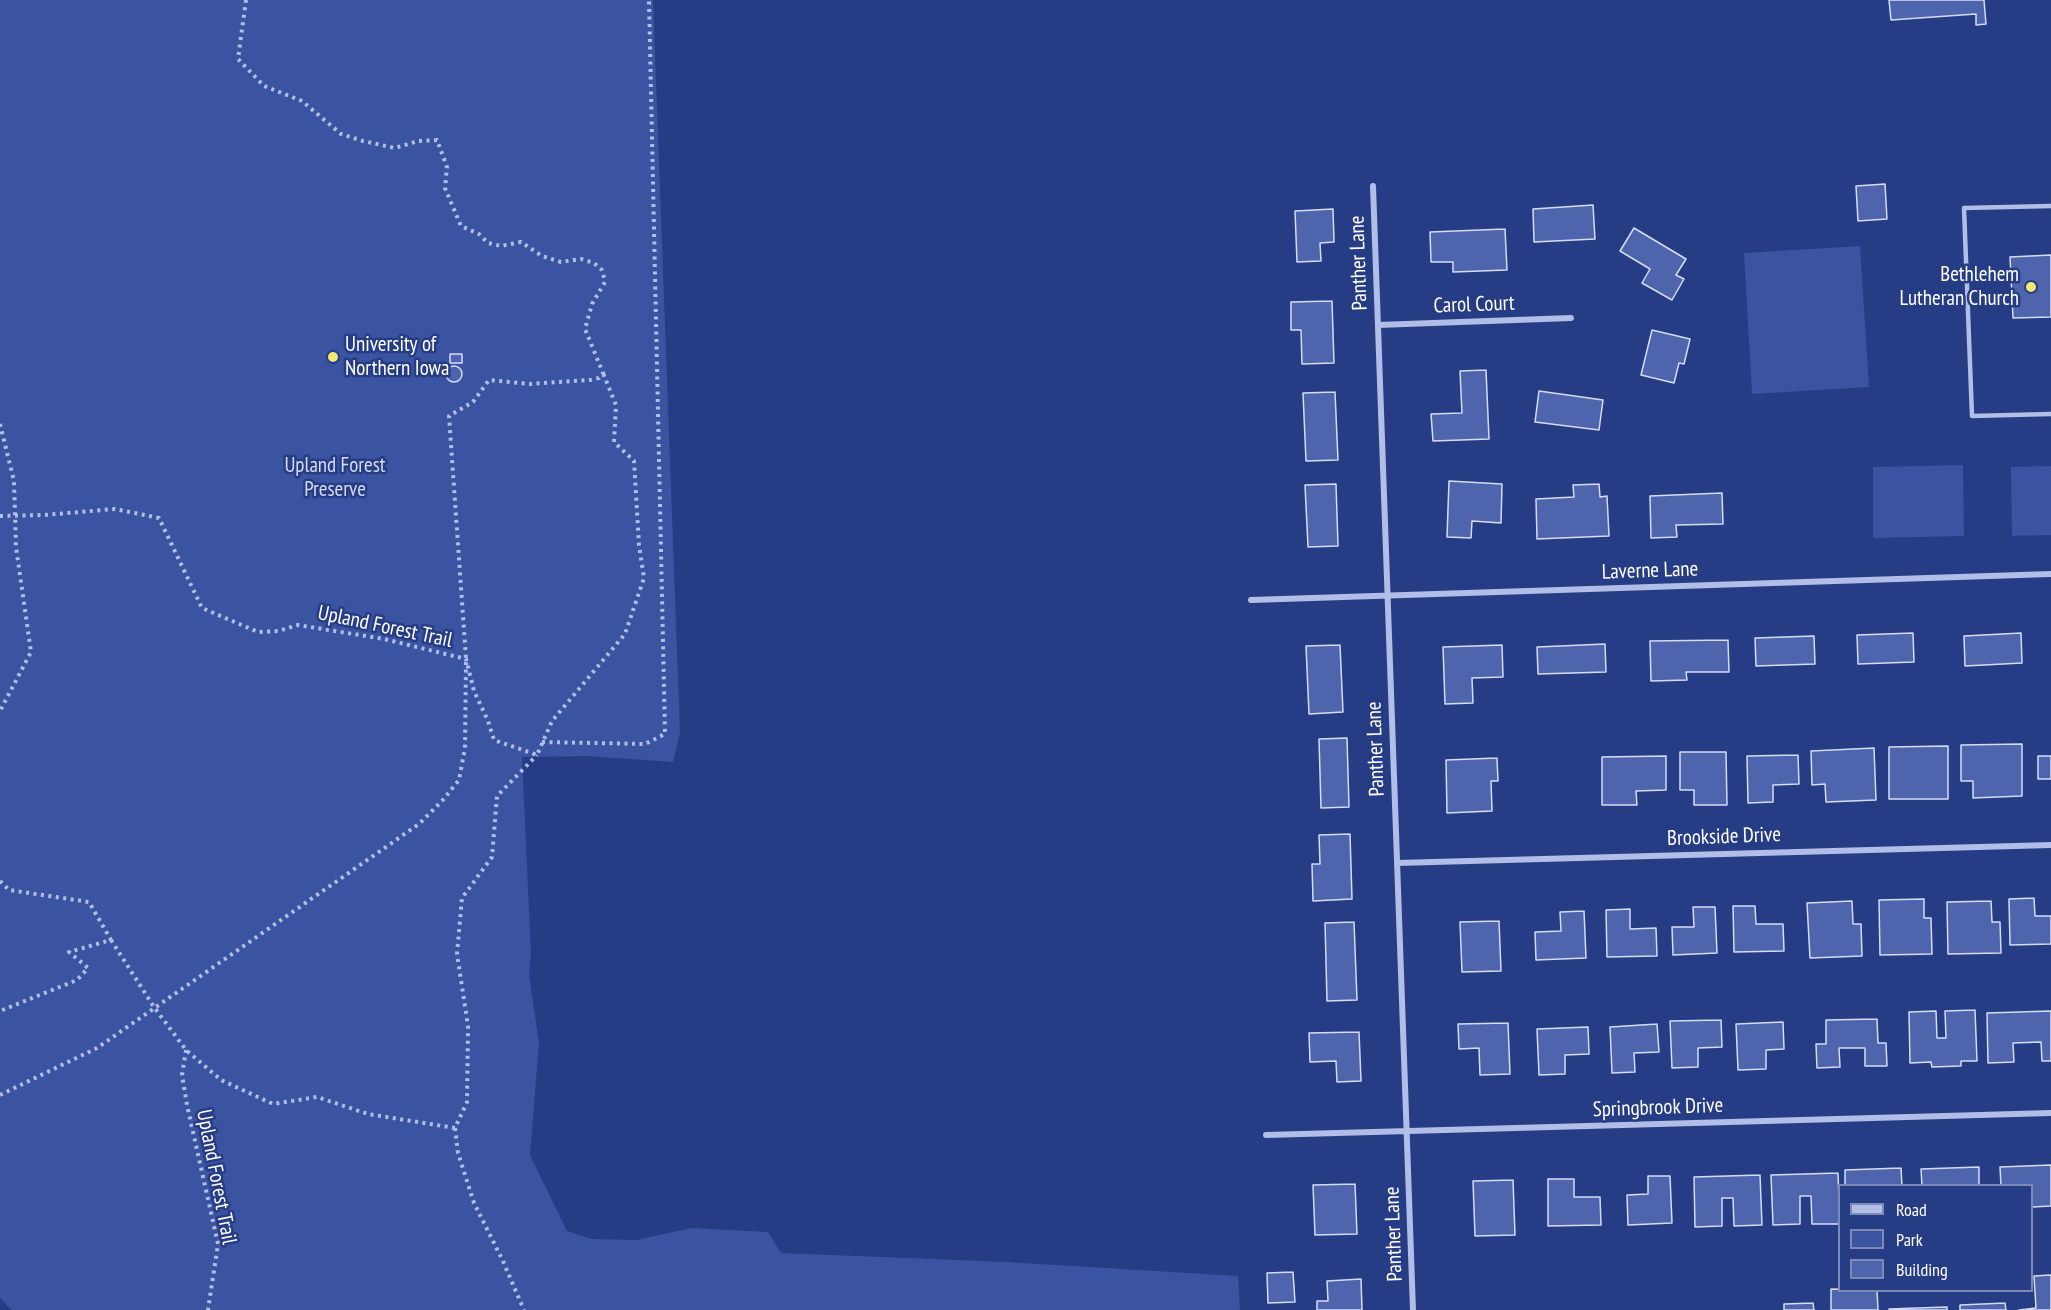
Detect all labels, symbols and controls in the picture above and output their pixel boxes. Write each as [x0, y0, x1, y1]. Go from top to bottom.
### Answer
street label: Panther Lane [1345, 215, 1373, 311]
place label: Bethlehem Lutheran Church [1900, 262, 2019, 312]
marker: Bethlehem Lutheran Church [2024, 280, 2038, 294]
street label: Carol Court [1433, 291, 1515, 319]
place label: University of Northern Iowa [345, 332, 449, 382]
marker: University of Northern Iowa [326, 350, 340, 364]
park label: Upland Forest Preserve [284, 453, 386, 503]
street label: Laverne Lane [1601, 557, 1699, 585]
street label: Upland Forest Trail [315, 600, 455, 654]
street label: Panther Lane [1362, 701, 1390, 797]
street label: Brookside Drive [1667, 822, 1781, 852]
street label: Springbrook Drive [1592, 1093, 1724, 1123]
street label: Upland Forest Trail [191, 1107, 241, 1247]
legend [1838, 1184, 2033, 1292]
street label: Panther Lane [1380, 1186, 1408, 1282]
text: Road [1896, 1198, 1927, 1221]
text: Park [1896, 1228, 1923, 1251]
text: Building [1896, 1258, 1948, 1281]

